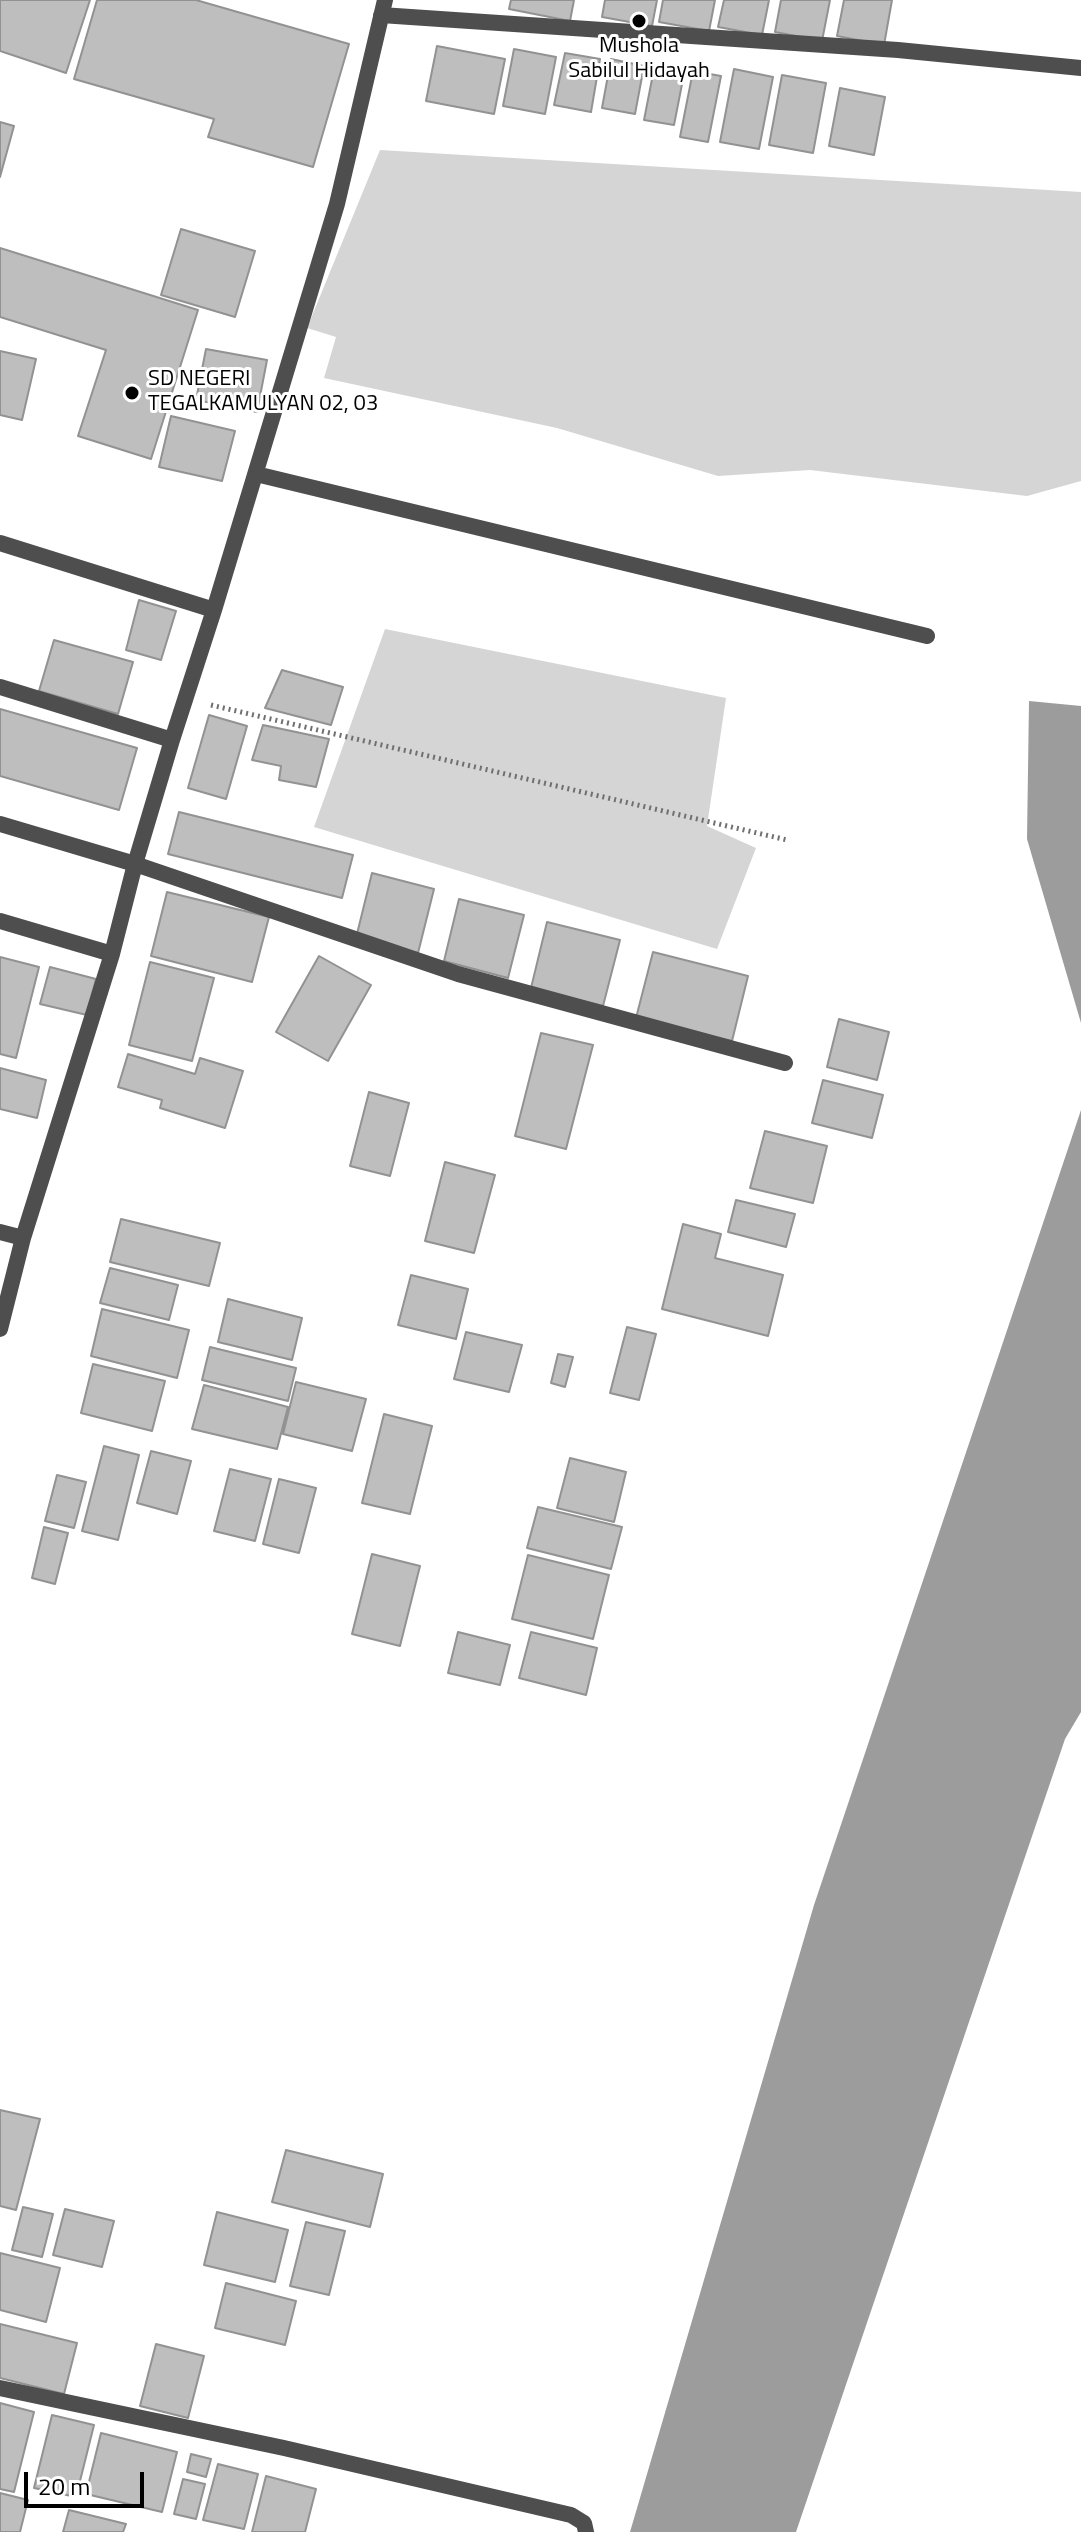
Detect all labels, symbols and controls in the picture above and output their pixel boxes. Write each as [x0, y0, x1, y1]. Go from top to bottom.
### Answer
marker: Mushola Sabilul Hidayah [630, 12, 648, 30]
place label: Mushola Sabilul Hidayah [568, 34, 710, 86]
place label: SD NEGERI TEGALKAMULYAN 02, 03 [148, 367, 378, 418]
marker: SD NEGERI TEGALKAMULYAN 02, 03 [123, 384, 141, 402]
scale bar [28, 2456, 148, 2506]
text: 20 m [38, 2468, 90, 2504]

